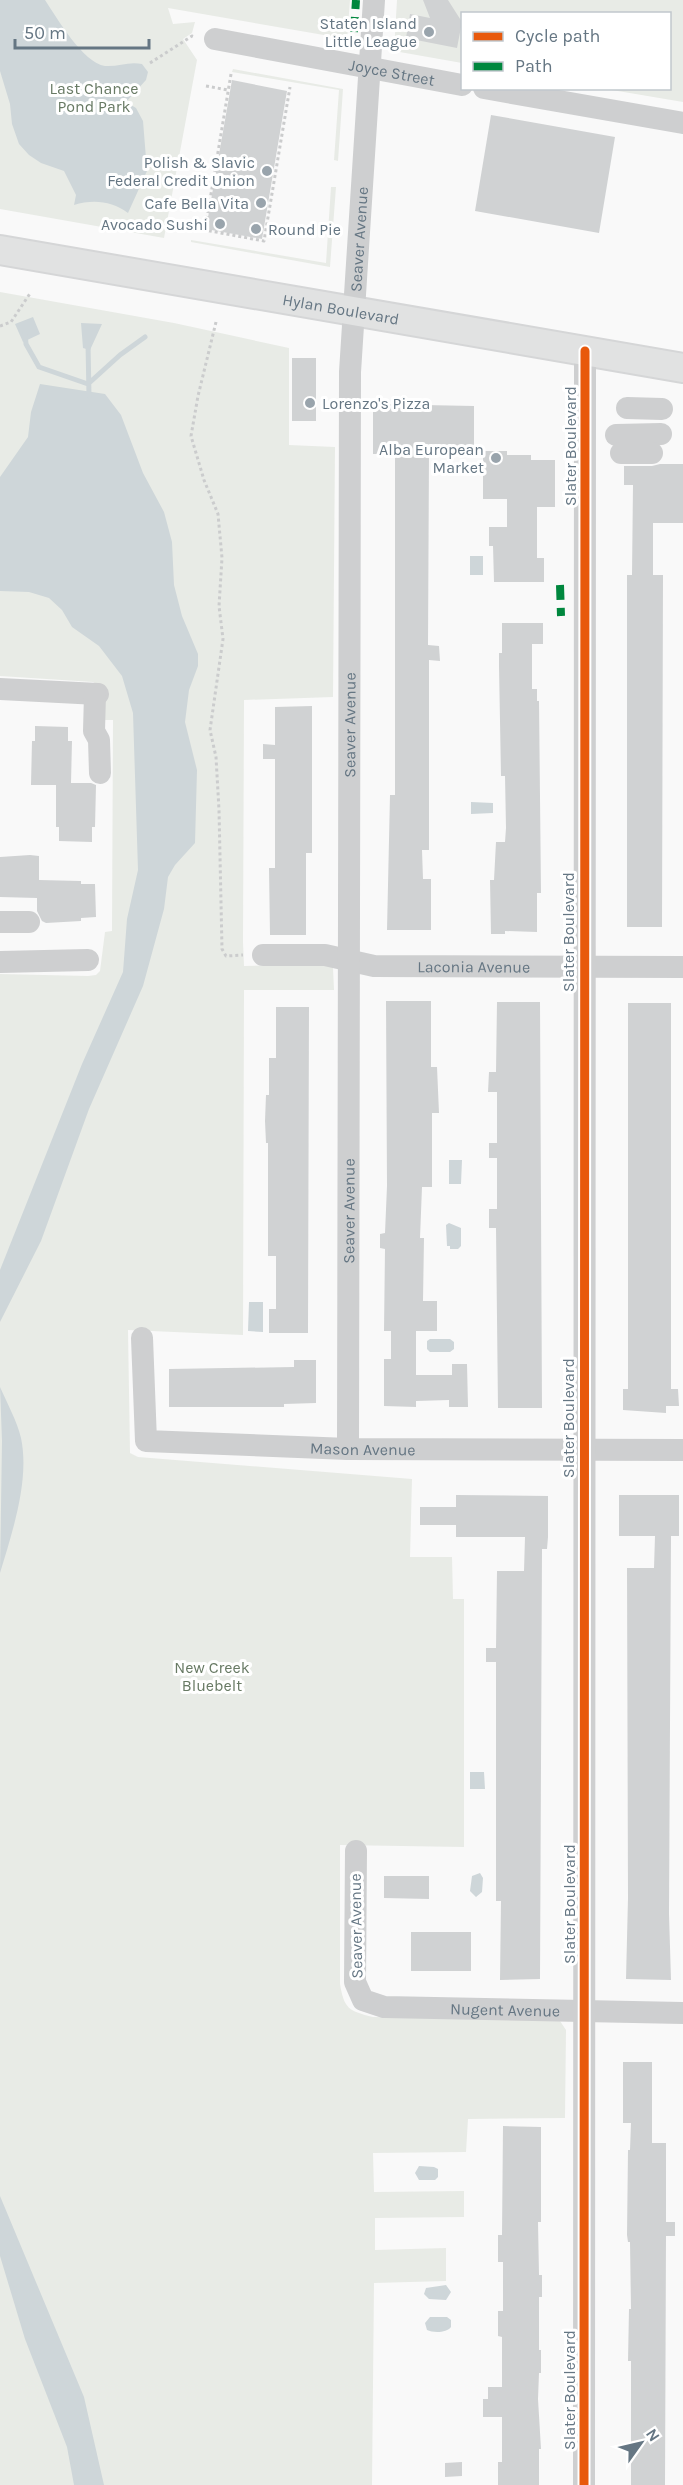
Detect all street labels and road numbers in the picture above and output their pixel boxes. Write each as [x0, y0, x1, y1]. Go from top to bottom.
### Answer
street label: Joyce Street [347, 55, 436, 89]
street label: Seaver Avenue [346, 186, 371, 292]
street label: Hylan Boulevard [281, 289, 401, 328]
street label: Slater Boulevard [561, 386, 580, 506]
street label: Seaver Avenue [340, 672, 359, 778]
street label: Slater Boulevard [559, 872, 578, 992]
street label: Laconia Avenue [417, 957, 530, 976]
street label: Seaver Avenue [339, 1158, 358, 1264]
street label: Slater Boulevard [559, 1358, 578, 1478]
street label: Mason Avenue [310, 1438, 416, 1459]
street label: Slater Boulevard [560, 1844, 579, 1964]
street label: Seaver Avenue [346, 1873, 366, 1979]
street label: Nugent Avenue [450, 1999, 560, 2020]
street label: Slater Boulevard [560, 2330, 579, 2450]

